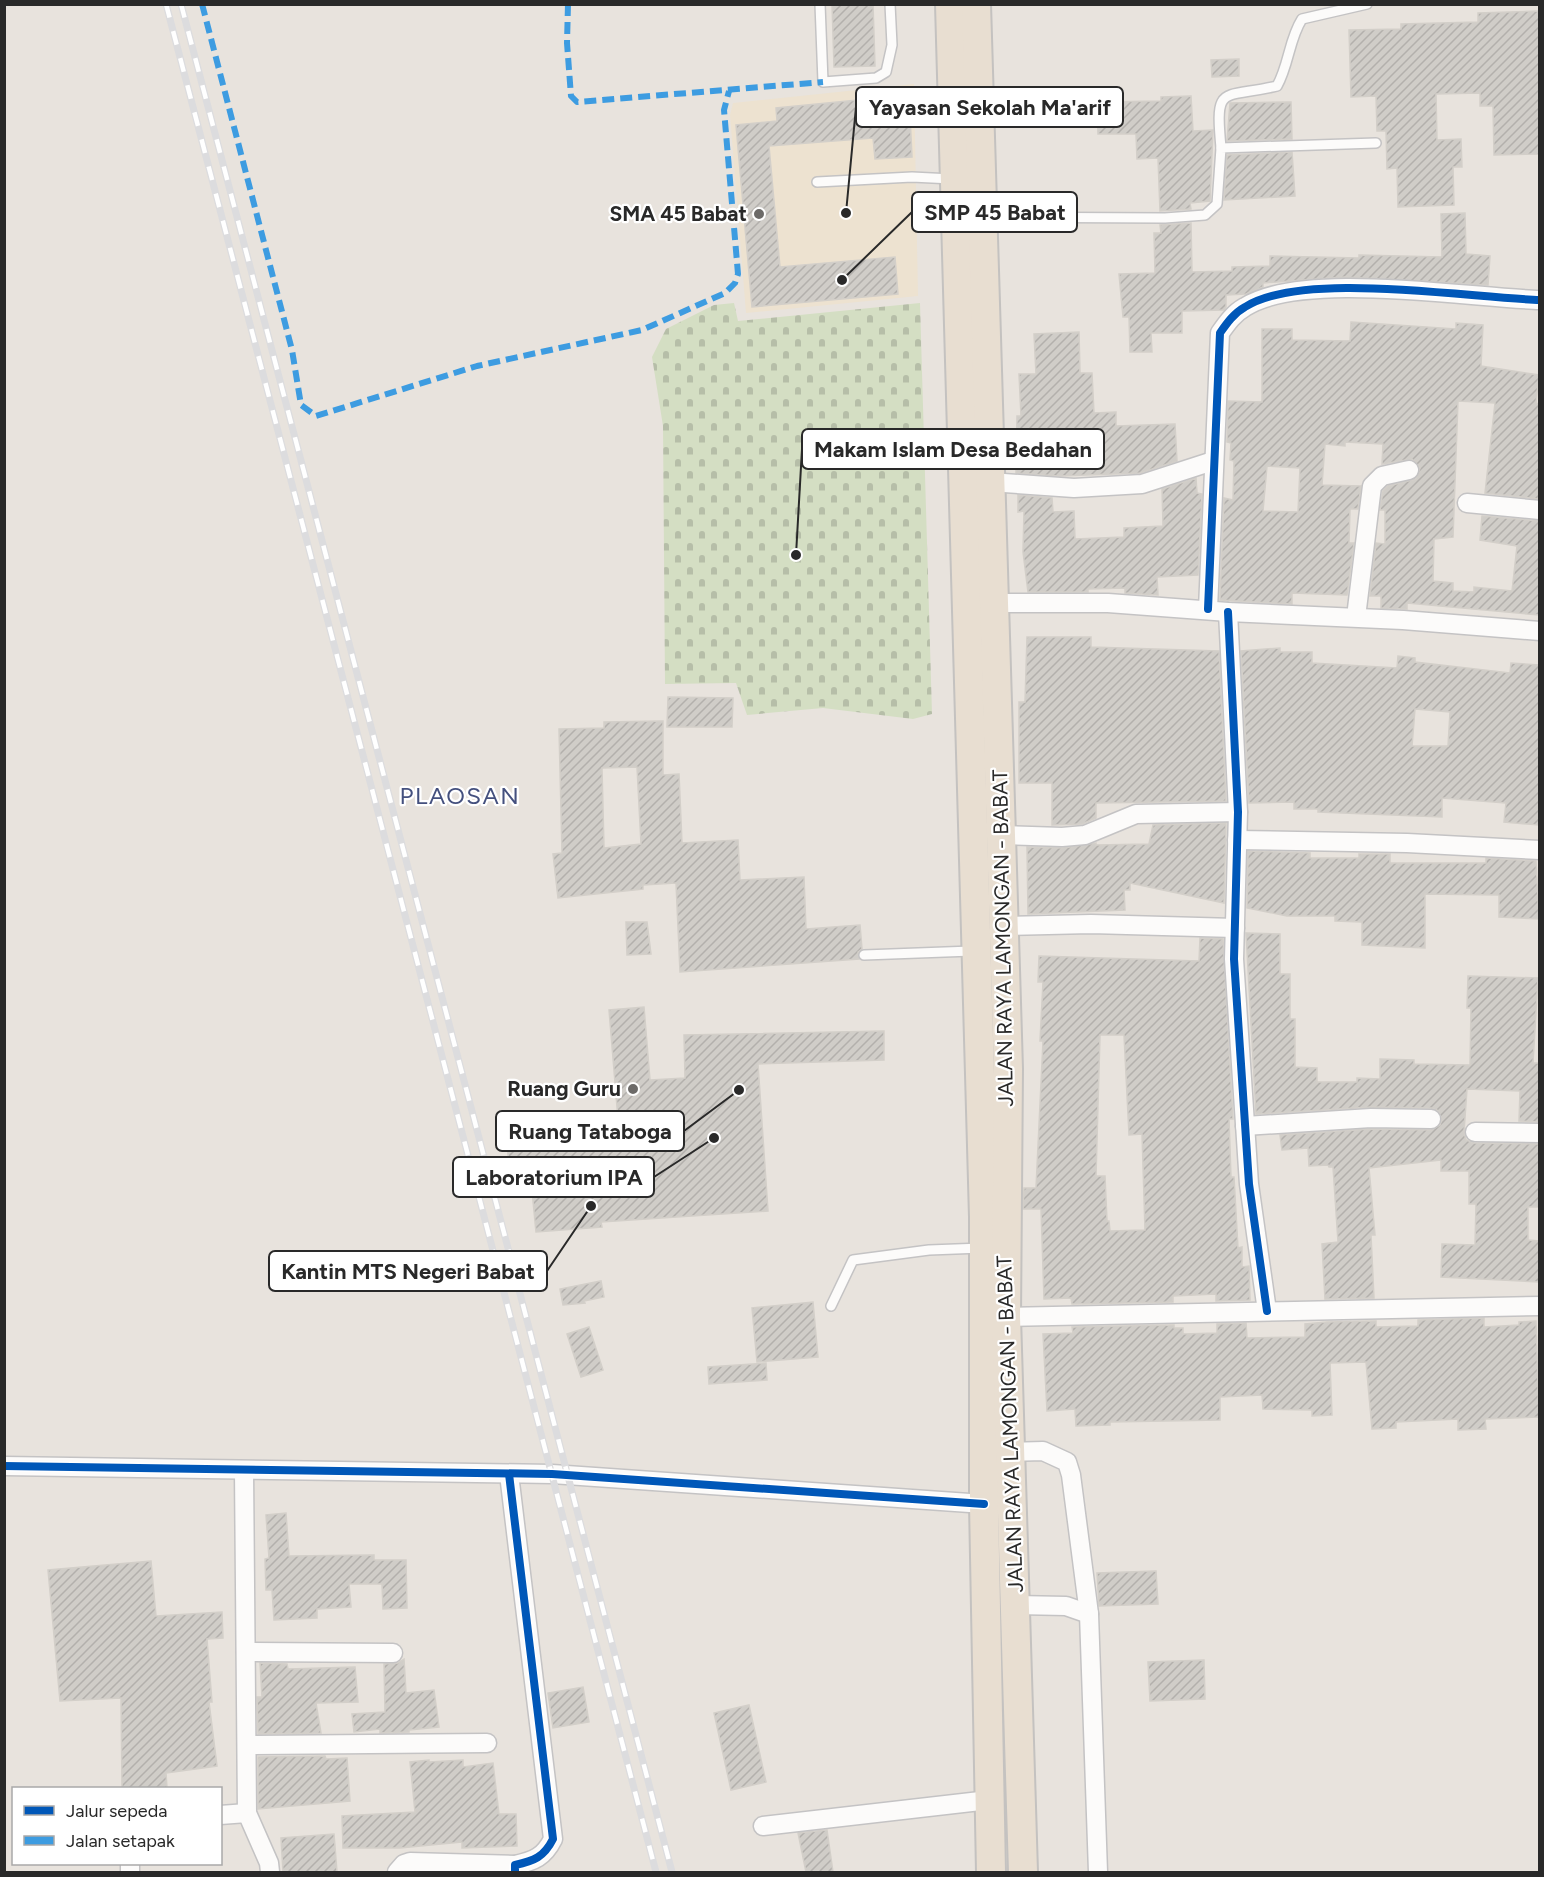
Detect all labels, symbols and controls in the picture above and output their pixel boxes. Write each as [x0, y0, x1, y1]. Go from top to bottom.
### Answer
callout: Yayasan Sekolah Ma'arif [856, 87, 1123, 127]
text: Yayasan Sekolah Ma'arif [869, 94, 1112, 121]
callout: SMP 45 Babat [912, 192, 1077, 232]
text: SMP 45 Babat [924, 199, 1066, 226]
place label: SMA 45 Babat [610, 201, 747, 226]
marker: SMA 45 Babat [752, 207, 766, 221]
callout: Makam Islam Desa Bedahan [802, 429, 1104, 469]
text: Makam Islam Desa Bedahan [814, 436, 1092, 463]
street label: JALAN RAYA LAMONGAN - BABAT [987, 769, 1018, 1107]
district label: PLAOSAN [400, 781, 520, 810]
place label: Ruang Guru [507, 1076, 621, 1101]
marker: Ruang Guru [626, 1082, 640, 1096]
callout: Ruang Tataboga [496, 1111, 684, 1151]
text: Ruang Tataboga [508, 1118, 672, 1145]
callout: Laboratorium IPA [453, 1157, 654, 1197]
text: Laboratorium IPA [465, 1164, 643, 1191]
callout: Kantin MTS Negeri Babat [269, 1251, 547, 1291]
street label: JALAN RAYA LAMONGAN - BABAT [991, 1255, 1028, 1593]
text: Kantin MTS Negeri Babat [281, 1258, 535, 1285]
legend [12, 1787, 222, 1865]
text: Jalur sepeda [66, 1800, 167, 1822]
text: Jalan setapak [66, 1830, 175, 1852]

